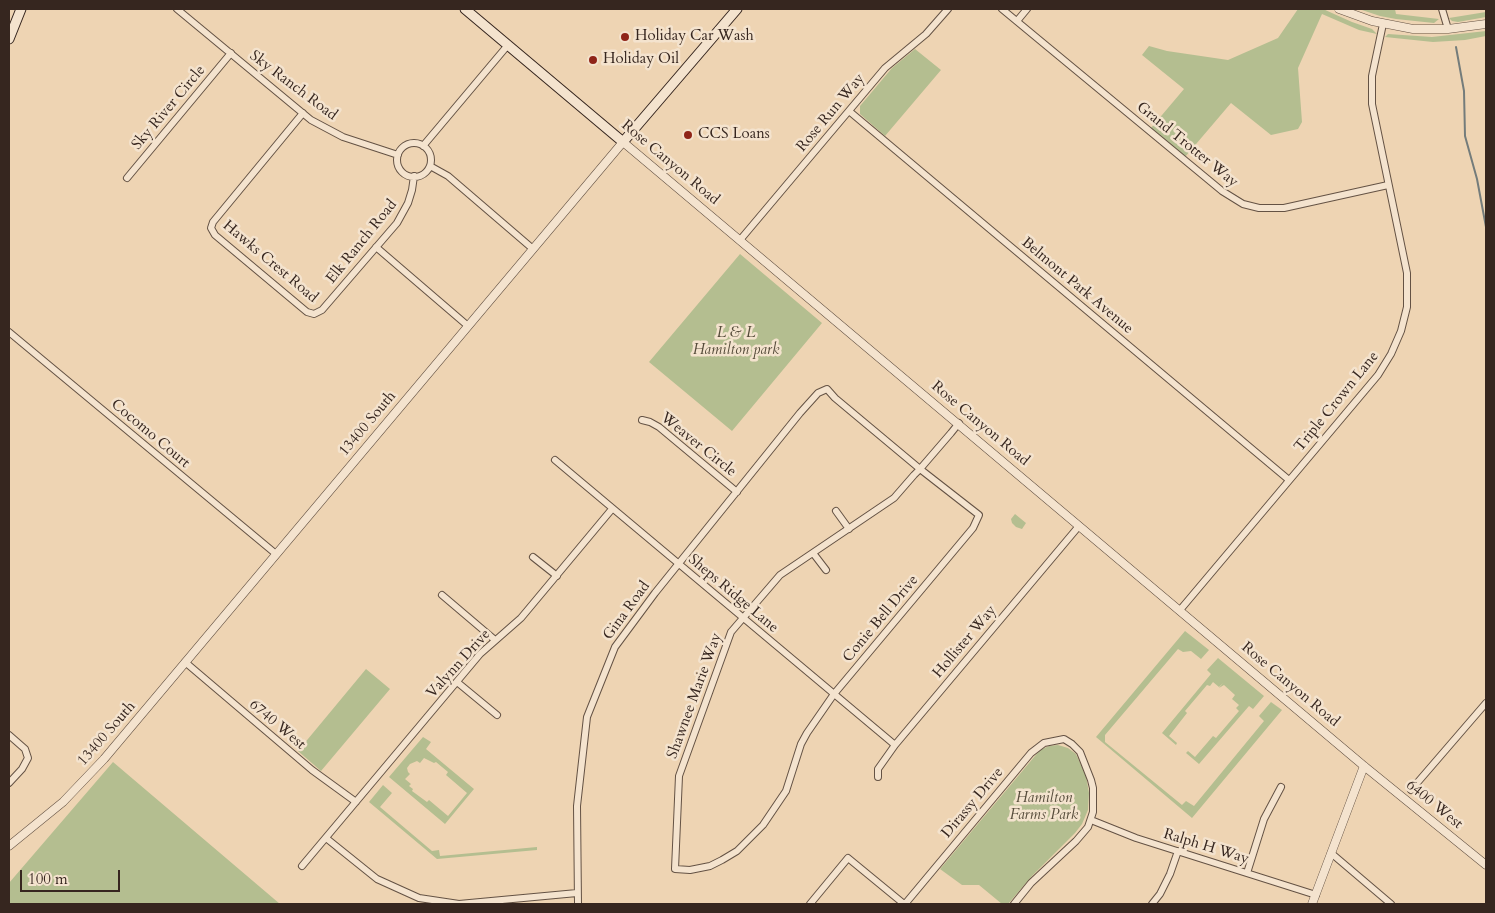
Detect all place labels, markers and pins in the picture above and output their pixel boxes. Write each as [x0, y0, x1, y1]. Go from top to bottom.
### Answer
place label: Holiday Car Wash [635, 28, 754, 46]
marker: Holiday Car Wash [619, 31, 631, 43]
place label: Holiday Oil [603, 51, 679, 69]
marker: Holiday Oil [587, 54, 599, 66]
place label: CCS Loans [698, 126, 770, 144]
marker: CCS Loans [682, 129, 694, 141]

